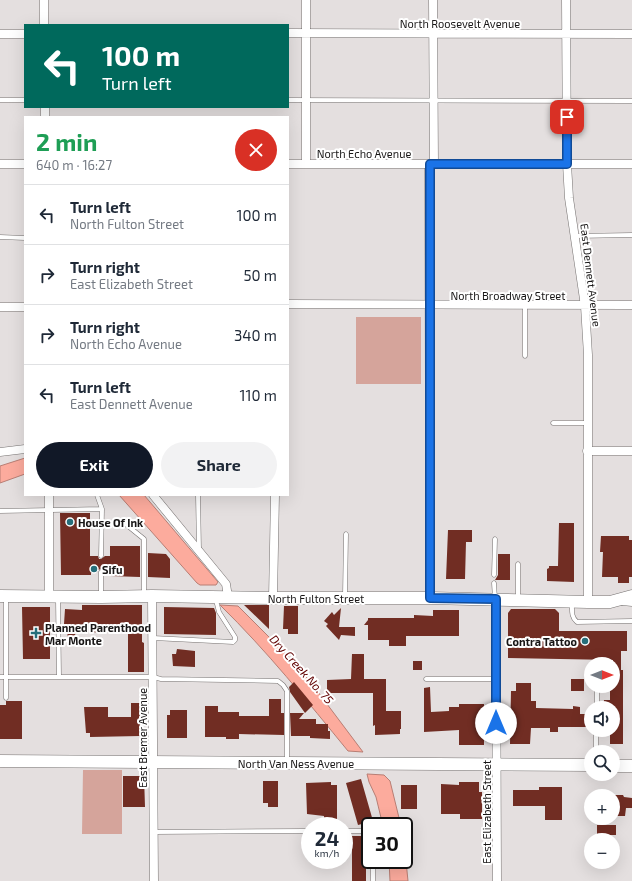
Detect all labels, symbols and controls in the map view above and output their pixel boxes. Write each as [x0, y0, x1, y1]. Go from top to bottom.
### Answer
street label: North Roosevelt Avenue [400, 17, 520, 30]
text: 100 m [102, 38, 180, 72]
icon: left [36, 40, 88, 92]
text: Turn left [102, 72, 172, 94]
pin [550, 100, 584, 134]
icon: arrive [556, 106, 578, 128]
text: 2 min [36, 127, 97, 156]
button: close [235, 129, 277, 171]
street label: North Echo Avenue [317, 147, 411, 160]
text: 640 m · 16:27 [36, 157, 112, 173]
text: Turn left [70, 198, 131, 216]
icon: left [36, 204, 58, 226]
text: 100 m [236, 206, 277, 224]
text: North Fulton Street [70, 216, 184, 232]
street label: East Dennett Avenue [578, 223, 604, 327]
text: Turn right [70, 258, 140, 276]
icon: right [36, 264, 58, 286]
text: 50 m [243, 266, 277, 284]
text: East Elizabeth Street [70, 276, 193, 292]
street label: North Broadway Street [451, 289, 565, 302]
text: Turn right [70, 318, 140, 336]
icon: right [36, 324, 58, 346]
text: 340 m [234, 326, 277, 344]
text: North Echo Avenue [70, 336, 182, 352]
text: Turn left [70, 378, 131, 396]
icon: left [36, 384, 58, 406]
text: 110 m [240, 386, 277, 404]
text: East Dennett Avenue [70, 396, 193, 412]
button: Exit [36, 442, 153, 488]
button: Share [161, 442, 277, 488]
place label: House Of Ink [78, 516, 144, 529]
marker: House Of Ink [65, 517, 75, 527]
place label: Sifu [102, 563, 122, 576]
marker: Sifu [89, 564, 99, 574]
street label: North Fulton Street [268, 592, 364, 605]
place label: Planned Parenthood Mar Monte [45, 621, 151, 647]
marker: Planned Parenthood Mar Monte [30, 627, 42, 639]
water label: Dry Creek No. 75 [267, 632, 337, 708]
place label: Contra Tattoo [506, 635, 578, 648]
marker: Contra Tattoo [580, 636, 590, 646]
north arrow [584, 657, 620, 693]
map controls [584, 657, 620, 869]
street label: East Bremer Avenue [136, 688, 149, 788]
button: sound [584, 701, 620, 737]
position arrow [475, 702, 517, 744]
button: search [584, 745, 620, 781]
street label: North Van Ness Avenue [238, 757, 354, 770]
street label: East Elizabeth Street [480, 760, 493, 864]
button: + [584, 789, 620, 825]
speed limit sign: 30 [361, 817, 413, 869]
text: 24 [315, 826, 339, 850]
button: − [584, 833, 620, 869]
text: km/h [315, 847, 339, 859]

